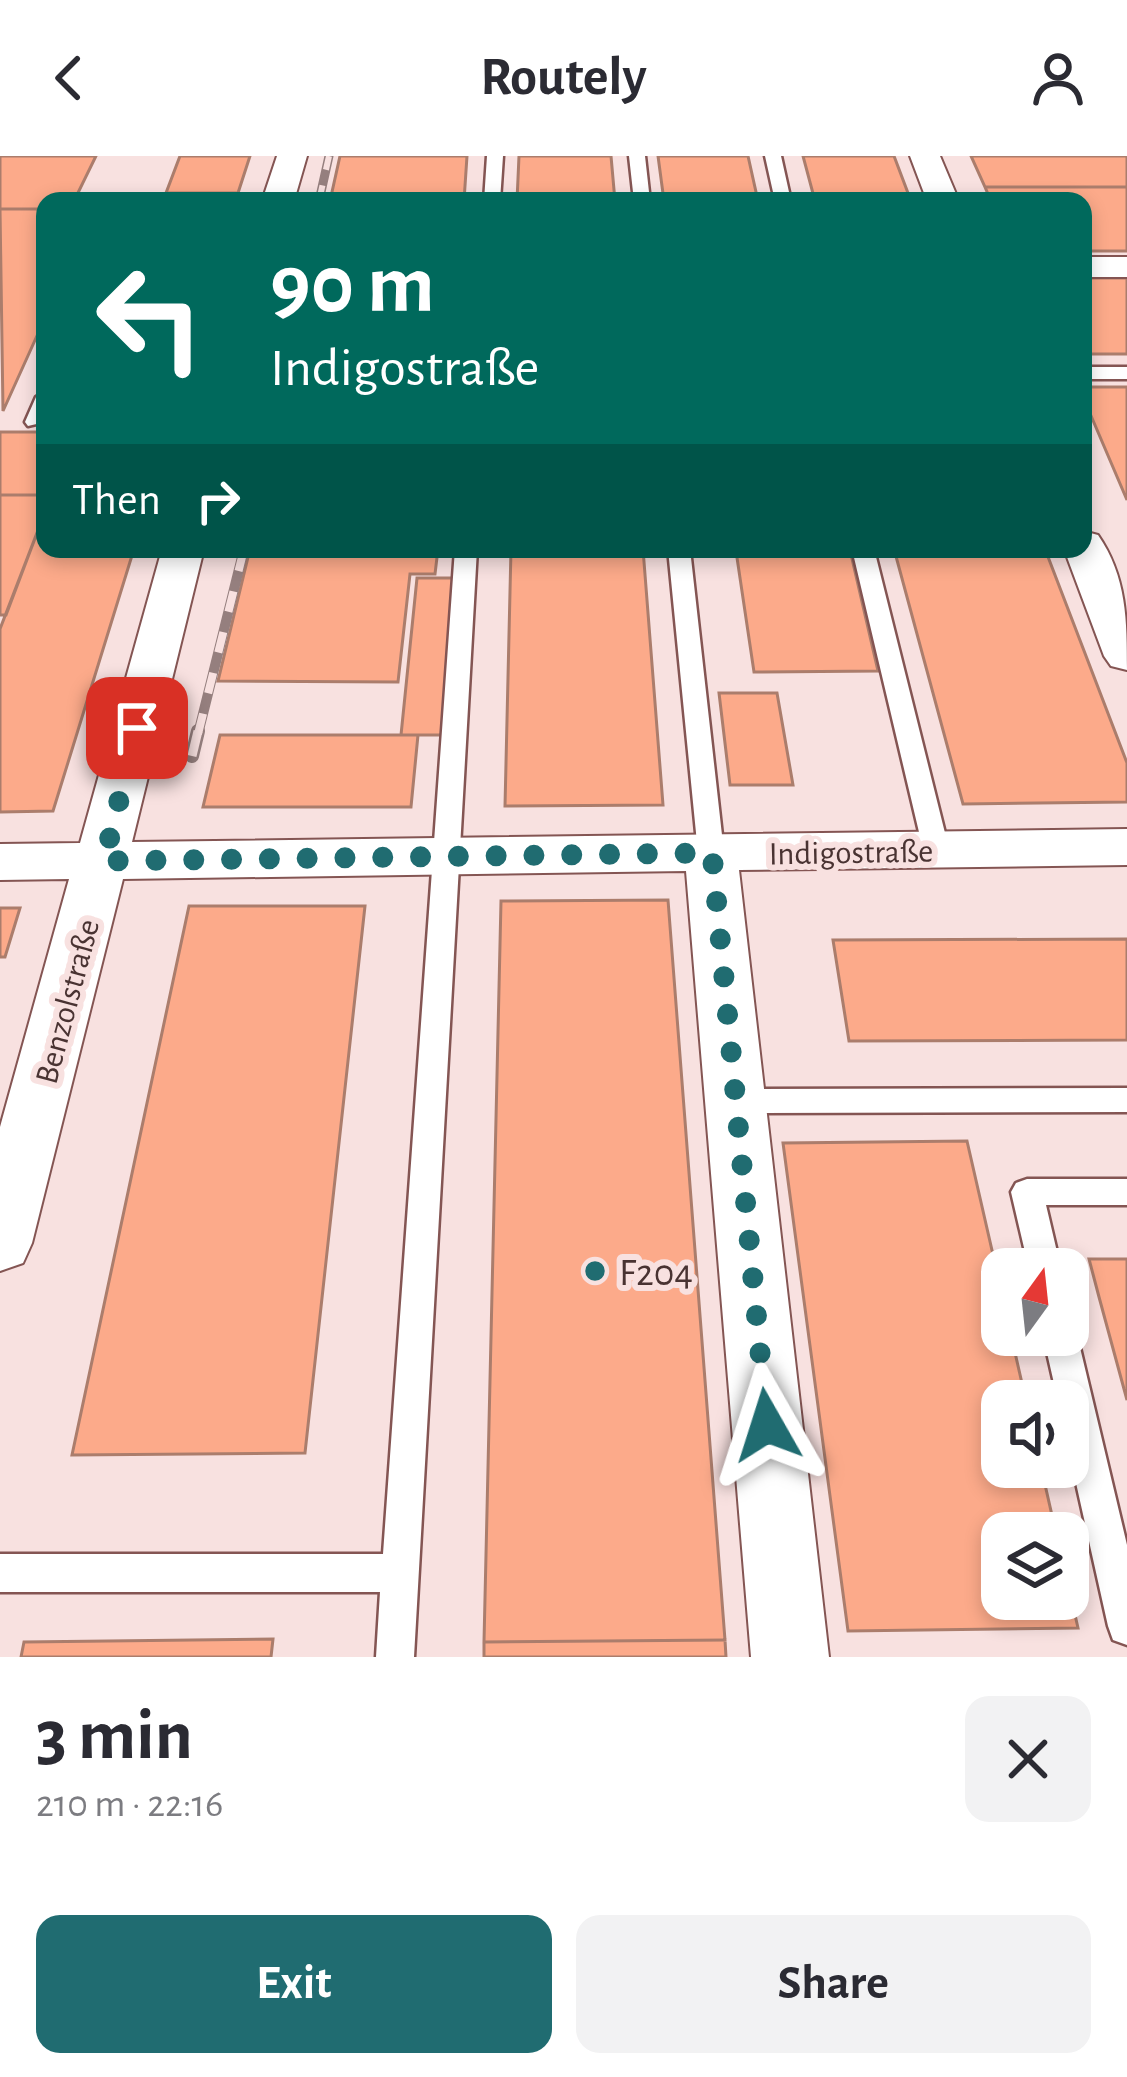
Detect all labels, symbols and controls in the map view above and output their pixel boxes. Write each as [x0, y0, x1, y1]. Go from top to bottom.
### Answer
icon: back [36, 45, 102, 111]
icon: person [1025, 45, 1091, 111]
text: Routely [480, 51, 647, 105]
icon: left [72, 240, 228, 396]
text: 90 m [270, 244, 435, 328]
text: Indigostraße [270, 342, 540, 396]
icon: right [185, 468, 251, 534]
text: Then [72, 478, 161, 523]
pin [86, 677, 188, 779]
icon: arrive [104, 695, 170, 761]
street label: Indigostraße [768, 836, 934, 871]
street label: Benzolstraße [31, 916, 106, 1088]
north arrow [981, 1248, 1089, 1356]
map controls [981, 1248, 1089, 1620]
place label: F204 [619, 1254, 693, 1293]
marker: F204 [582, 1258, 608, 1284]
position arrow [704, 1362, 830, 1488]
button: sound [981, 1380, 1089, 1488]
button: layers [981, 1512, 1089, 1620]
button: close [965, 1696, 1091, 1822]
text: 3 min [36, 1700, 193, 1772]
text: 210 m · 22:16 [36, 1785, 223, 1824]
button: Exit [36, 1915, 552, 2053]
button: Share [576, 1915, 1091, 2053]

